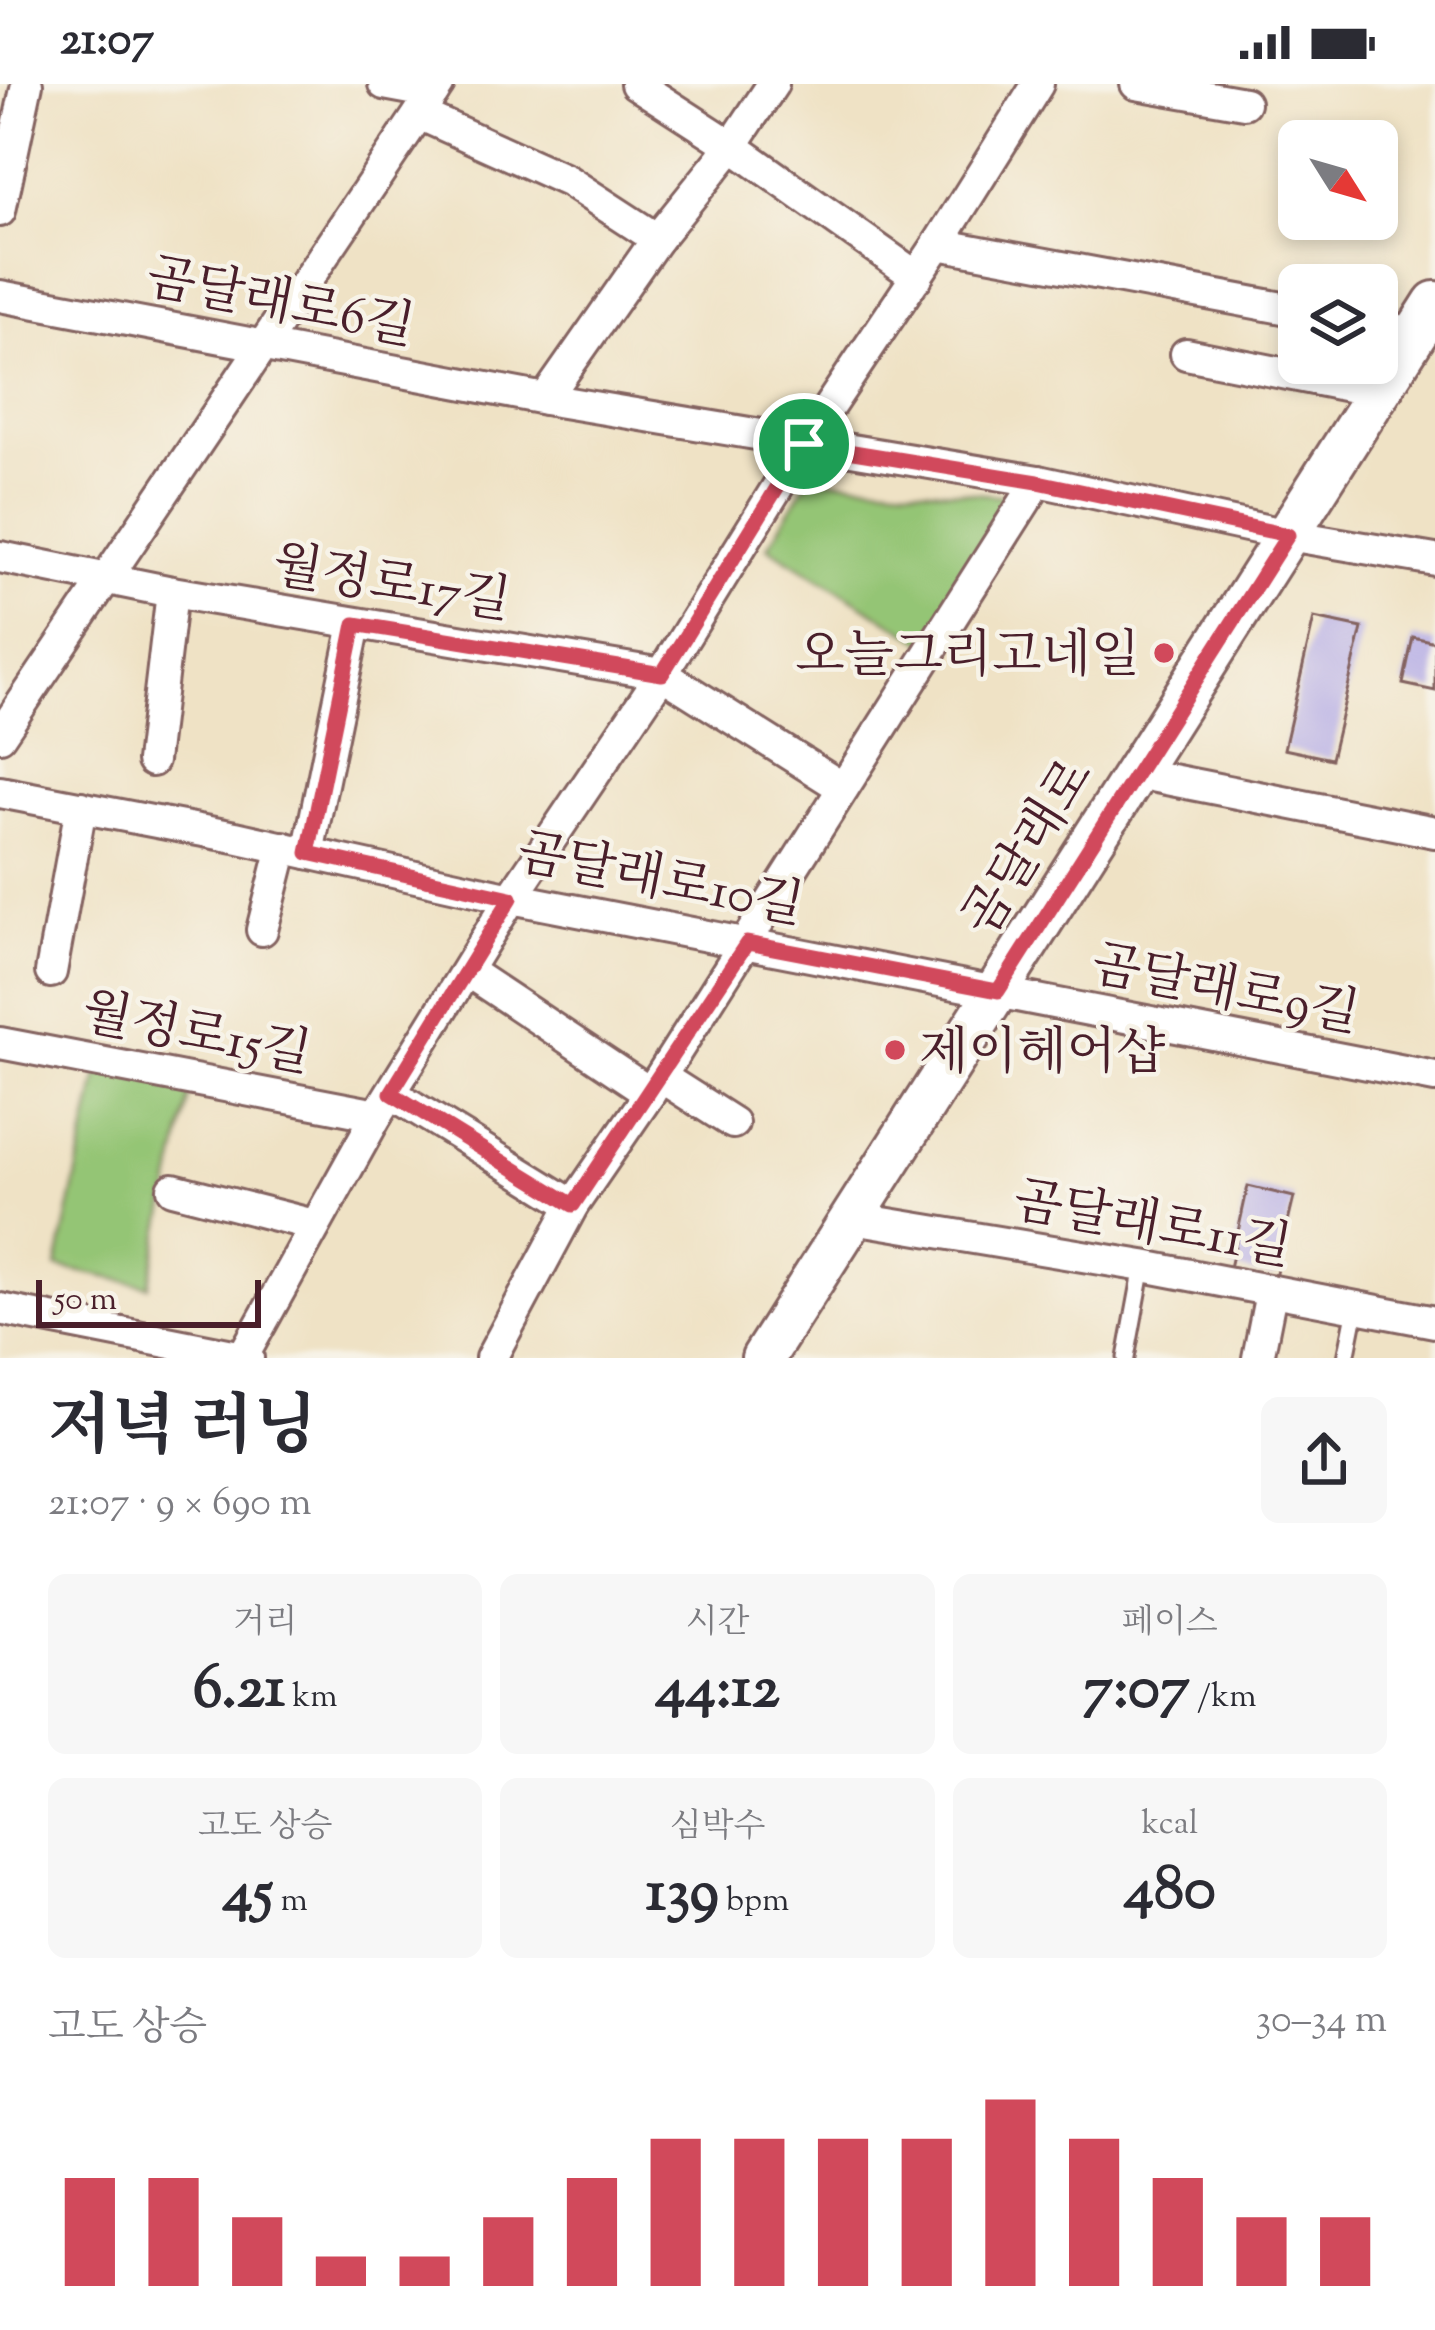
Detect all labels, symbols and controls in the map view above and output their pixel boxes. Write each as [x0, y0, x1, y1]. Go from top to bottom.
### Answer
text: 21:07 [60, 10, 154, 75]
north arrow [1278, 120, 1398, 240]
map controls [1278, 120, 1398, 384]
street label: 곰달래로6길 [140, 244, 420, 367]
button: layers [1278, 264, 1398, 384]
pin [753, 393, 855, 495]
icon: arrive [771, 411, 837, 477]
street label: 월정로17길 [267, 532, 515, 641]
place label: 오늘그리고네일 [795, 622, 1140, 695]
marker: 오늘그리고네일 [1151, 640, 1177, 666]
street label: 곰달래로 [947, 746, 1114, 952]
street label: 곰달래로10길 [511, 819, 809, 946]
street label: 곰달래로9길 [1085, 931, 1365, 1054]
street label: 월정로15길 [75, 978, 317, 1094]
place label: 제이헤어샵 [919, 1019, 1166, 1092]
marker: 제이헤어샵 [882, 1037, 908, 1063]
street label: 곰달래로11길 [1007, 1167, 1297, 1288]
scale bar [36, 1274, 261, 1327]
text: 50 m [54, 1277, 117, 1325]
text: 저녁 러닝 [48, 1384, 317, 1479]
button: share [1261, 1397, 1387, 1523]
text: 21:07 · 9 × 690 m [48, 1477, 312, 1533]
text: 거리 [233, 1600, 297, 1648]
text: 시간 [686, 1600, 749, 1648]
text: 페이스 [1122, 1600, 1218, 1648]
text: 6.21 [193, 1648, 285, 1735]
text: 44:12 [655, 1648, 780, 1735]
text: 7:07 [1083, 1648, 1190, 1735]
text: km [285, 1674, 337, 1722]
text: /km [1190, 1674, 1257, 1722]
text: kcal [1141, 1801, 1198, 1849]
text: 고도 상승 [198, 1804, 332, 1852]
text: 심박수 [670, 1804, 765, 1852]
text: 480 [1124, 1849, 1216, 1936]
text: 45 [223, 1852, 273, 1939]
text: 139 [646, 1852, 719, 1939]
text: m [273, 1878, 308, 1926]
text: bpm [719, 1878, 789, 1926]
text: 30–34 m [1255, 1994, 1387, 2050]
text: 고도 상승 [48, 2002, 207, 2058]

